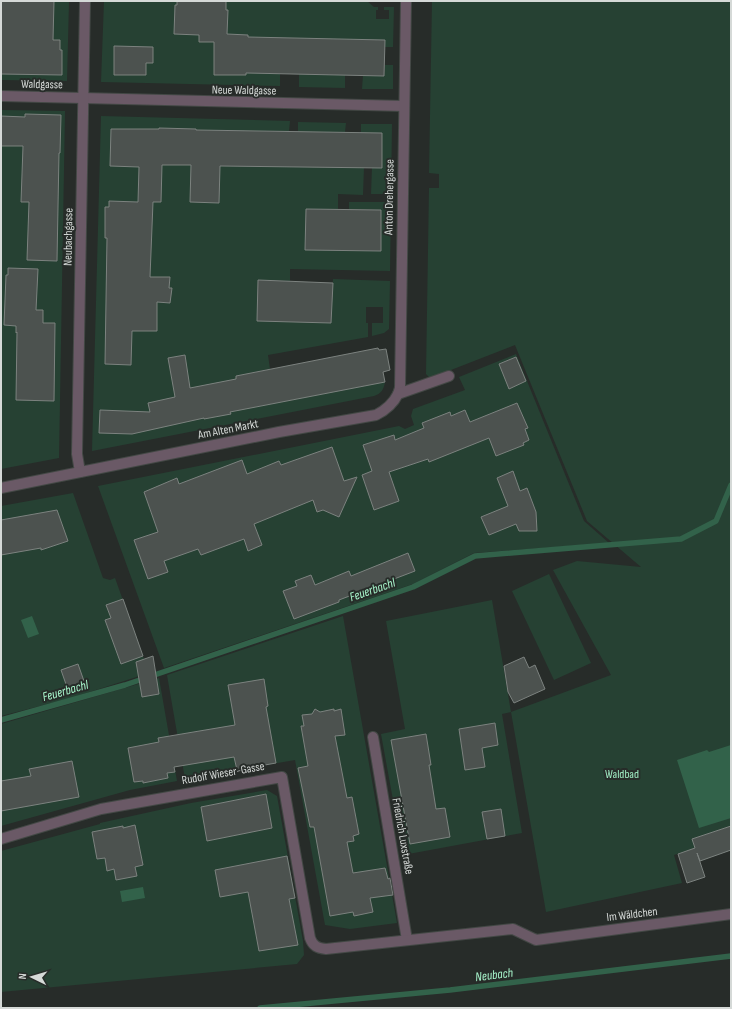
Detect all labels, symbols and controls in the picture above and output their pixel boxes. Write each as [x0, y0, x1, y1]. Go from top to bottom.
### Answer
street label: Waldgasse [21, 77, 63, 92]
street label: Neue Waldgasse [212, 82, 277, 99]
street label: Anton Drehergasse [381, 159, 398, 236]
street label: Neubachgasse [60, 208, 77, 266]
street label: Am Alten Markt [196, 416, 260, 443]
water label: Feuerbachl [347, 574, 398, 605]
water label: Feuerbachl [40, 677, 91, 705]
street label: Rudolf Wieser-Gasse [181, 759, 266, 788]
park label: Waldbad [605, 767, 639, 782]
street label: Friedrich Luxstraße [388, 797, 417, 876]
street label: Im Wäldchen [606, 904, 658, 925]
north arrow [12, 957, 52, 997]
water label: Neubach [474, 965, 514, 985]
text: N [16, 973, 29, 980]

